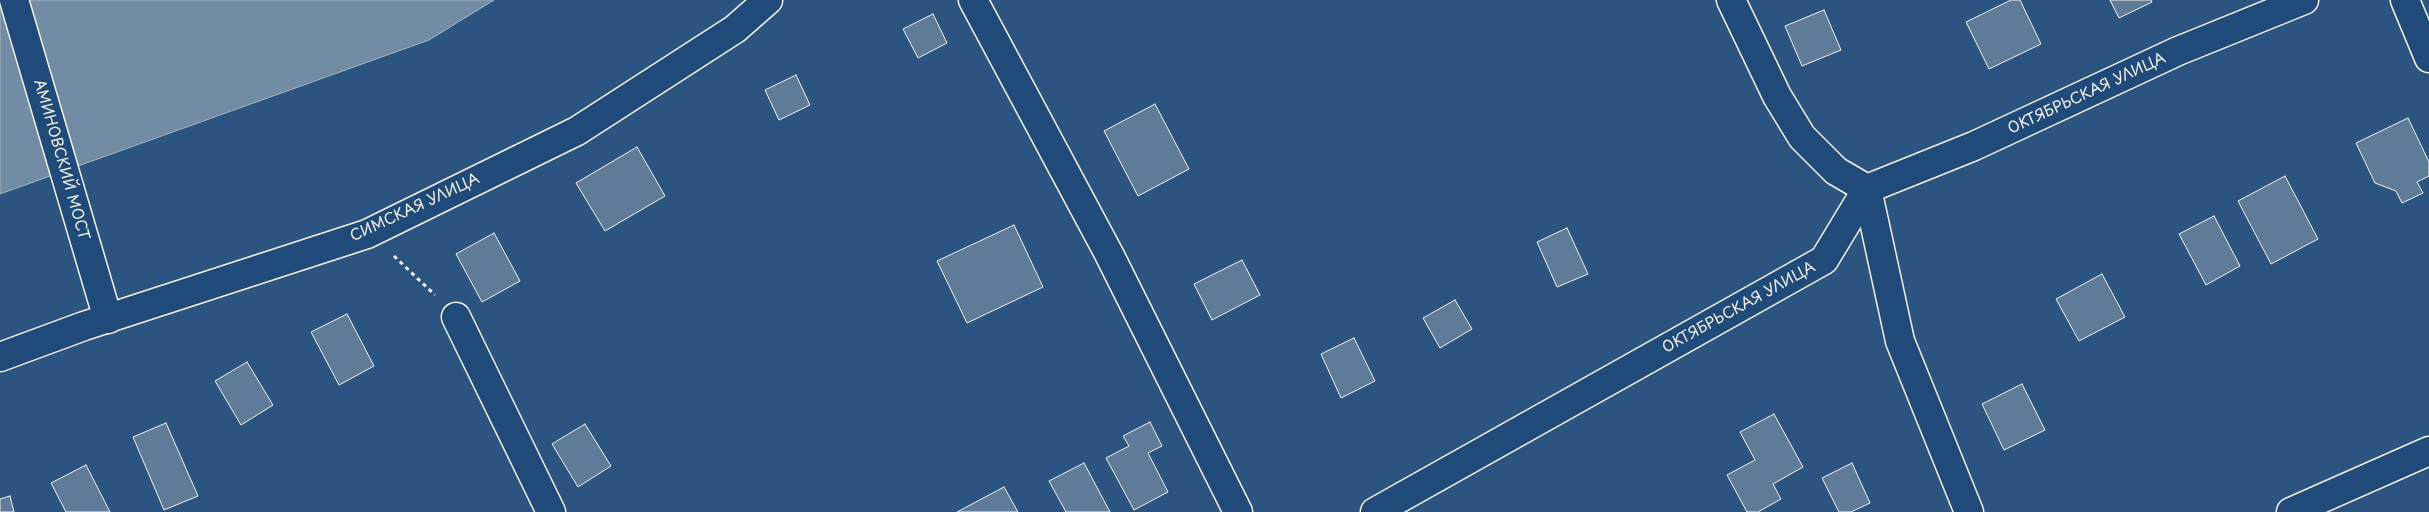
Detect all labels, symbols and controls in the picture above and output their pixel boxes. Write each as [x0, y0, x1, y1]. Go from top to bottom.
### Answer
street label: ОКТЯБРЬСКАЯ УЛИЦА [2005, 50, 2169, 138]
street label: АМИНОВСКИЙ МОСТ [29, 77, 93, 243]
street label: СИМСКАЯ УЛИЦА [347, 170, 483, 246]
street label: ОКТЯБРЬСКАЯ УЛИЦА [1659, 258, 1819, 358]

